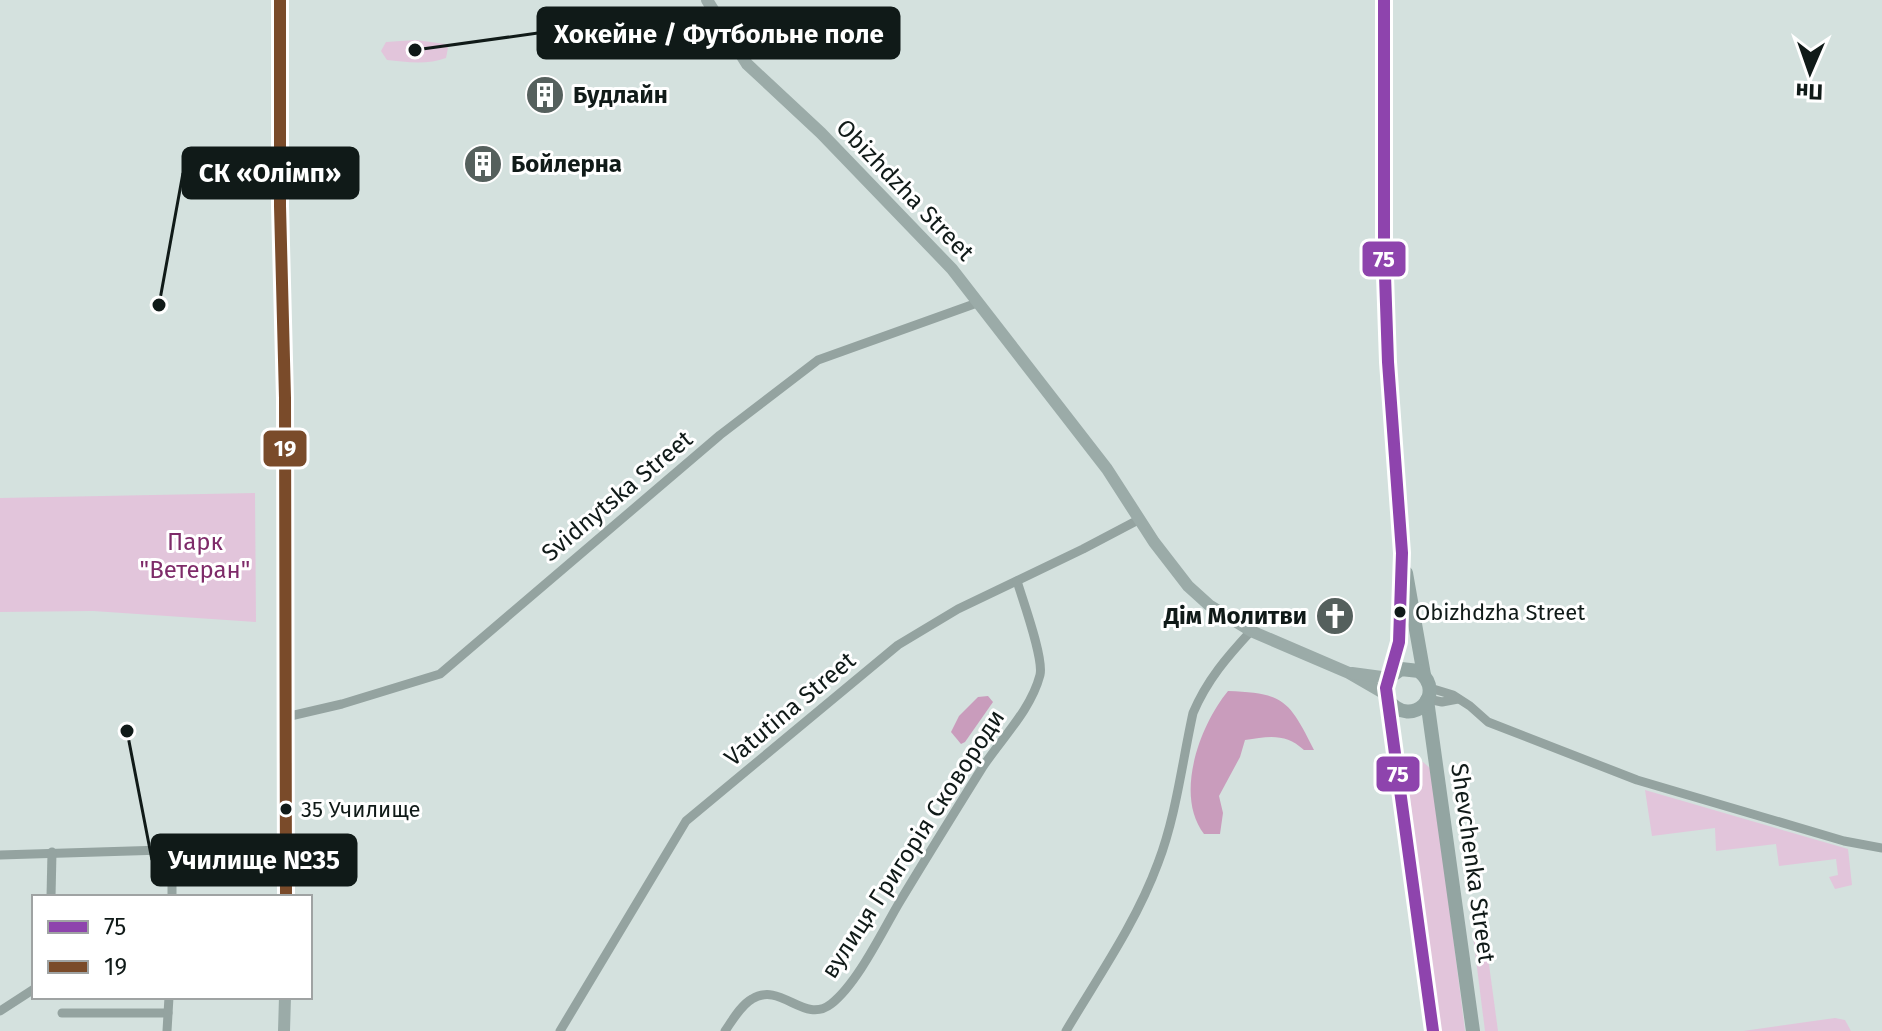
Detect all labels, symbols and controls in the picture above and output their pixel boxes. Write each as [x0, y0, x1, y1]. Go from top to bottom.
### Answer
callout: Хокейне / Футбольне поле [538, 8, 899, 58]
text: Хокейне / Футбольне поле [553, 19, 884, 50]
north arrow [1770, 32, 1850, 112]
building icon: Будлайн [524, 74, 566, 116]
text: Пн [1795, 78, 1824, 105]
place label: Будлайн [573, 81, 668, 109]
street label: Obizhdzha Street [830, 114, 980, 267]
building icon: Бойлерна [462, 143, 504, 185]
callout: СК «Олімп» [183, 148, 358, 198]
place label: Бойлерна [511, 150, 622, 178]
text: СК «Олімп» [199, 158, 341, 189]
line badge: 75 [1361, 240, 1407, 278]
text: 75 [1373, 246, 1395, 273]
street label: Svidnytska Street [536, 425, 698, 567]
line badge: 19 [262, 429, 308, 468]
text: 19 [274, 435, 296, 462]
park label: Парк "Ветеран" [140, 528, 250, 584]
church icon: Дім Молитви [1314, 595, 1356, 637]
place label: Obizhdzha Street [1415, 599, 1585, 626]
place label: Дім Молитви [1163, 602, 1307, 630]
marker: Obizhdzha Street [1392, 604, 1408, 620]
street label: Vatutina Street [719, 646, 861, 772]
street label: вулиця Григорія Сковороди [816, 705, 1010, 983]
line badge: 75 [1375, 755, 1421, 793]
text: 75 [1387, 761, 1409, 788]
street label: Shevchenka Street [1445, 762, 1501, 965]
place label: 35 Училище [301, 796, 421, 823]
marker: 35 Училище [278, 801, 294, 817]
callout: Училище №35 [152, 835, 356, 885]
text: Училище №35 [167, 845, 340, 876]
legend [32, 895, 312, 999]
text: 75 [104, 913, 126, 941]
text: 19 [104, 953, 127, 981]

